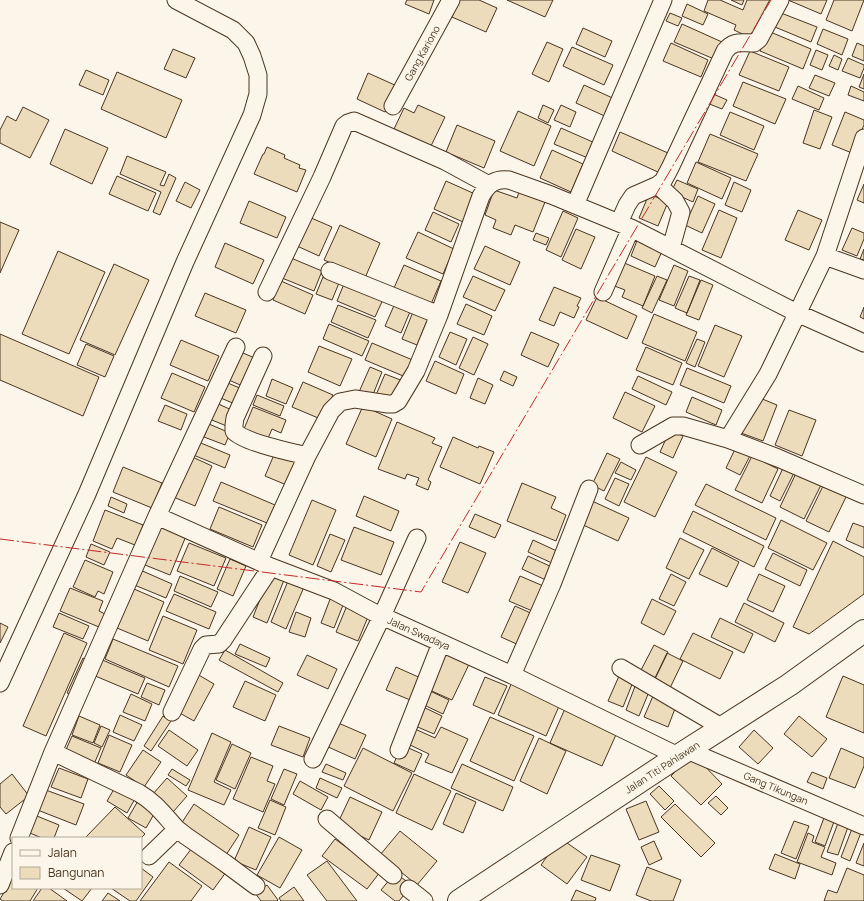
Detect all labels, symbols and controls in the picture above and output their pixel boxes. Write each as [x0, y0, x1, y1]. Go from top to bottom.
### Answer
street label: Gang Kariono [401, 23, 443, 83]
street label: Jalan Swadaya [386, 613, 452, 653]
street label: Jalan Titi Pahlawan [622, 738, 702, 796]
street label: Gang Tikungan [741, 768, 811, 808]
legend [12, 837, 142, 889]
text: Jalan [48, 844, 77, 861]
text: Bangunan [48, 864, 104, 881]

